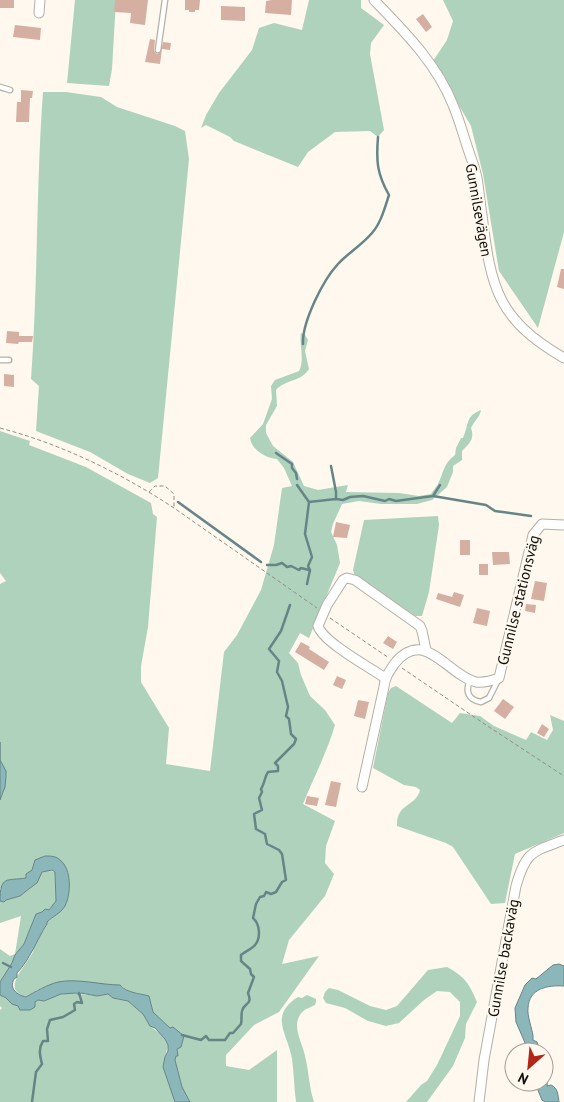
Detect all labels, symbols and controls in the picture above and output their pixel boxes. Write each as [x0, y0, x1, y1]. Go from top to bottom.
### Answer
street label: Gunnilsevägen [461, 162, 497, 258]
street label: Gunnilse stationsväg [493, 533, 543, 667]
street label: Gunnilse backaväg [483, 897, 523, 1019]
north arrow [504, 1042, 554, 1092]
text: N [515, 1068, 531, 1089]

